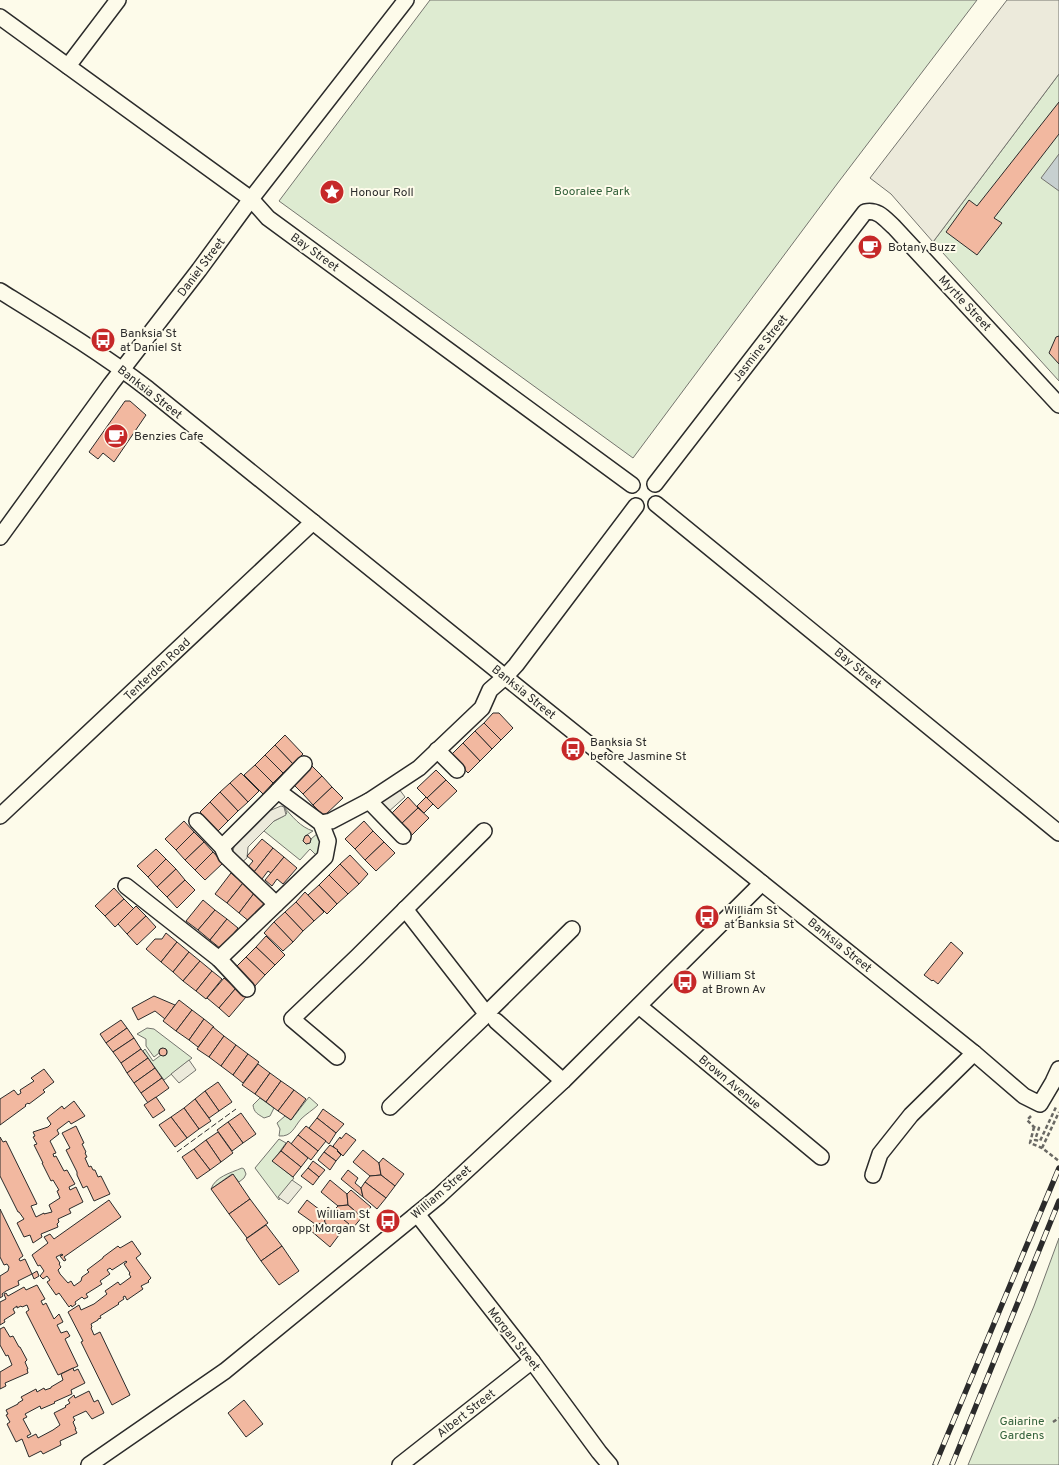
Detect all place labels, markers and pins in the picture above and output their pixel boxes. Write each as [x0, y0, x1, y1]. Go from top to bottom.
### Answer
place icon: Honour Roll [319, 179, 345, 205]
place label: Honour Roll [350, 185, 414, 201]
cafe icon: Botany Buzz [857, 234, 883, 260]
place label: Botany Buzz [888, 240, 956, 256]
place label: Banksia St at Daniel St [120, 326, 182, 356]
bus stop icon: Banksia St at Daniel St [90, 327, 116, 353]
cafe icon: Benzies Cafe [103, 423, 129, 449]
place label: Benzies Cafe [134, 429, 203, 445]
place label: Banksia St before Jasmine St [590, 735, 687, 765]
bus stop icon: Banksia St before Jasmine St [560, 736, 586, 762]
place label: William St at Banksia St [724, 903, 794, 933]
bus stop icon: William St at Banksia St [694, 904, 720, 930]
place label: William St at Brown Av [702, 968, 766, 998]
bus stop icon: William St at Brown Av [672, 969, 698, 995]
place label: William St opp Morgan St [292, 1207, 370, 1237]
bus stop icon: William St opp Morgan St [375, 1208, 401, 1234]

